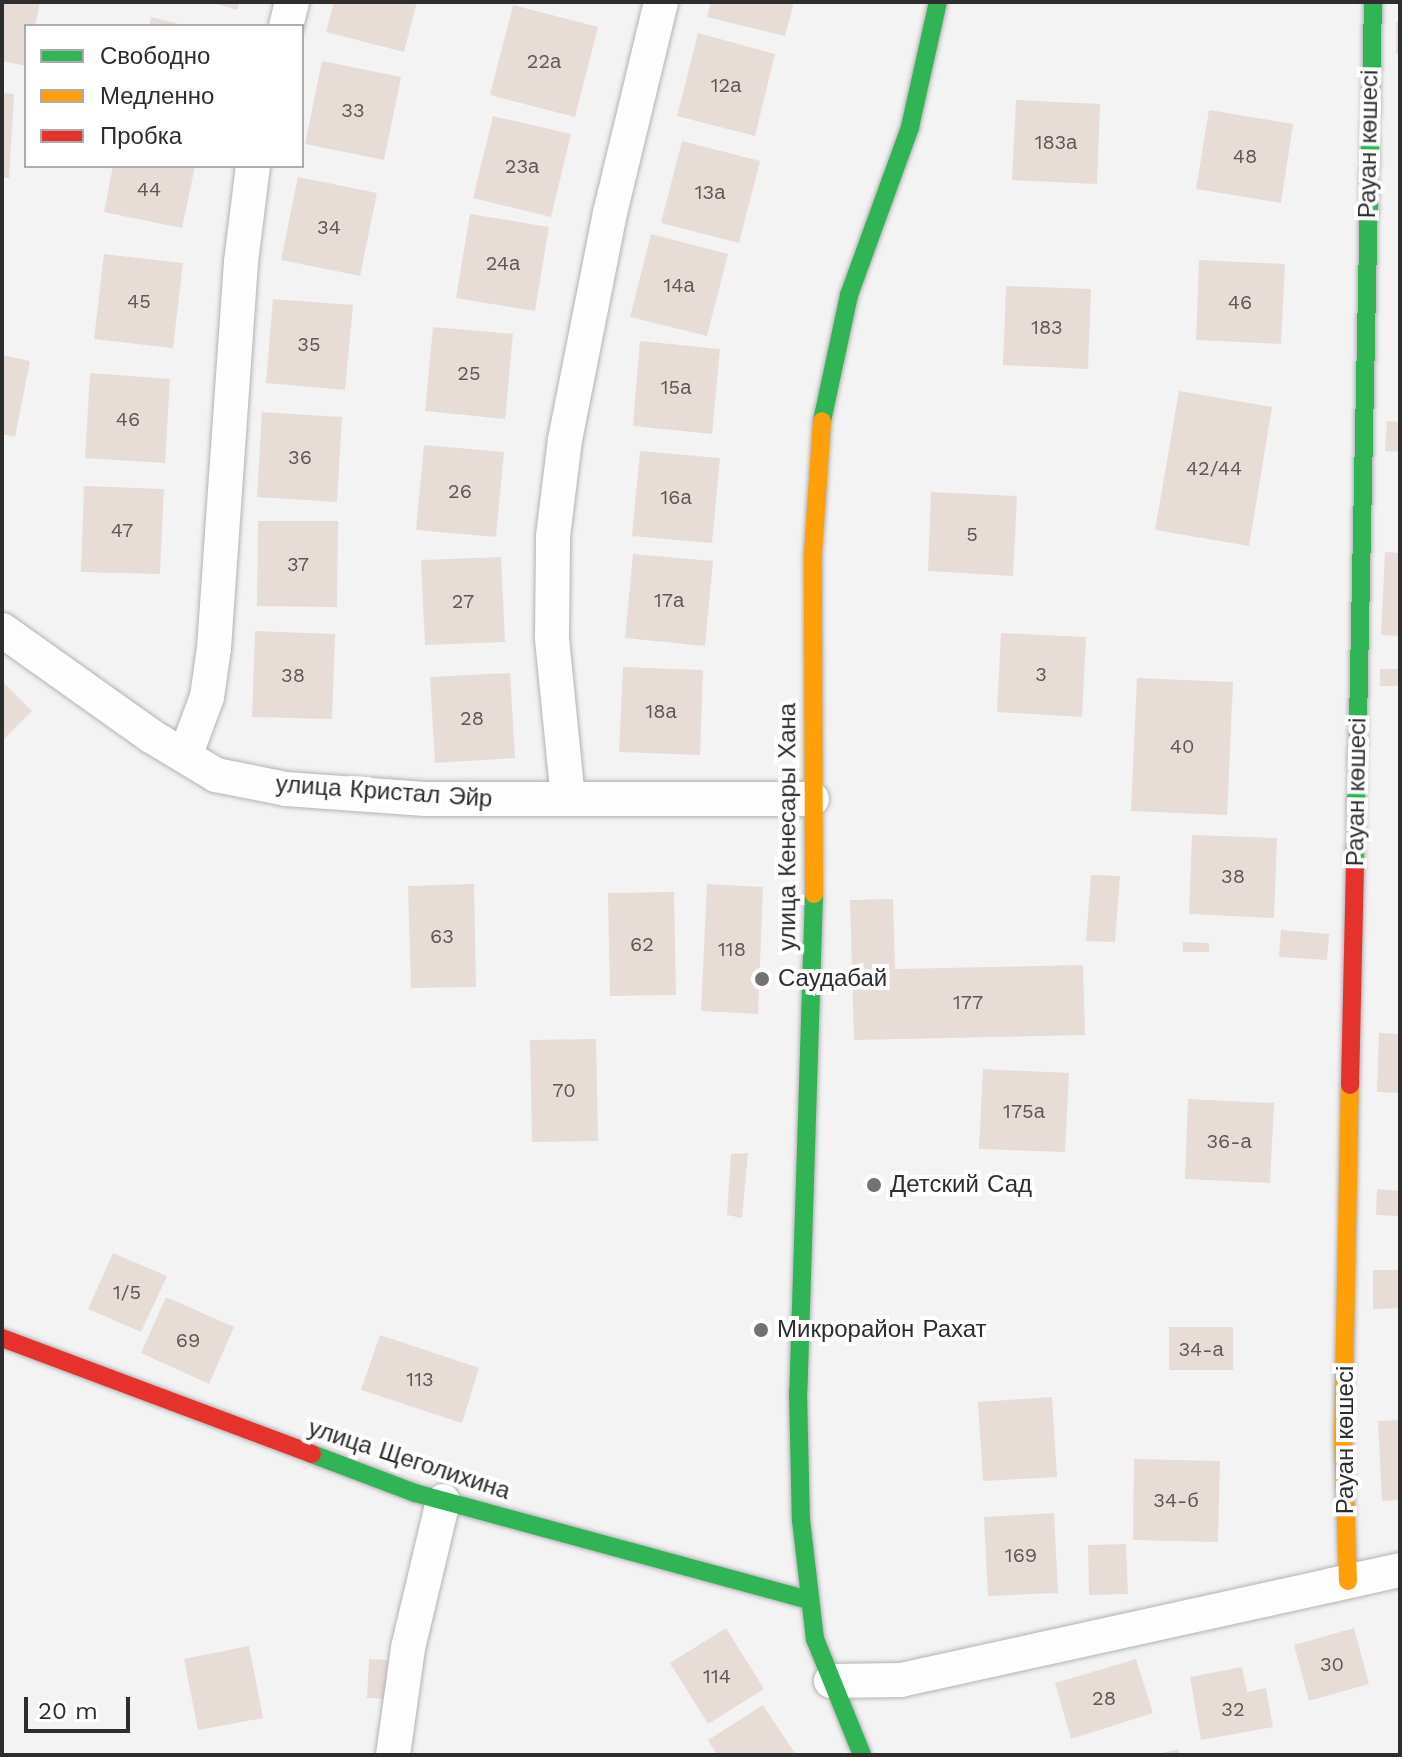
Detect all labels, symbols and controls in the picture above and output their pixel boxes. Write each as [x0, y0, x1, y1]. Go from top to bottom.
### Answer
legend [24, 24, 304, 168]
text: Свободно [100, 42, 210, 70]
house number: 22а [527, 49, 561, 73]
street label: Рауан көшесі [1353, 69, 1385, 219]
house number: 12а [711, 73, 741, 97]
text: Медленно [100, 82, 214, 110]
house number: 33 [341, 98, 365, 122]
text: Пробка [100, 122, 182, 150]
house number: 183а [1035, 130, 1077, 154]
house number: 48 [1233, 144, 1257, 168]
house number: 23а [505, 154, 539, 178]
house number: 44 [137, 177, 161, 201]
house number: 13а [695, 180, 725, 204]
house number: 34 [317, 215, 341, 239]
house number: 24а [486, 251, 520, 275]
house number: 14а [663, 273, 695, 297]
house number: 45 [127, 289, 151, 313]
house number: 46 [1228, 290, 1252, 314]
house number: 183 [1031, 315, 1063, 339]
house number: 35 [297, 332, 321, 356]
house number: 25 [457, 361, 481, 385]
house number: 15а [661, 375, 691, 399]
house number: 46 [116, 407, 140, 431]
house number: 36 [288, 445, 312, 469]
house number: 42/44 [1186, 456, 1242, 480]
house number: 26 [448, 479, 472, 503]
house number: 16а [660, 485, 692, 509]
house number: 47 [111, 518, 133, 542]
house number: 5 [966, 522, 978, 546]
house number: 37 [287, 552, 309, 576]
house number: 17а [654, 588, 684, 612]
house number: 27 [452, 589, 474, 613]
house number: 3 [1035, 662, 1047, 686]
house number: 38 [281, 663, 305, 687]
house number: 18а [645, 699, 677, 723]
street label: улица Кенесары Хана [774, 703, 802, 951]
house number: 28 [460, 706, 484, 730]
street label: Рауан көшесі [1341, 717, 1373, 867]
house number: 40 [1170, 734, 1194, 758]
street label: улица Кристал Эйр [275, 770, 493, 814]
house number: 38 [1221, 864, 1245, 888]
house number: 63 [430, 924, 454, 948]
house number: 62 [630, 932, 654, 956]
house number: 118 [718, 937, 746, 961]
place label: Саудабай [778, 965, 887, 993]
marker: Саудабай [753, 970, 771, 988]
house number: 177 [953, 990, 983, 1014]
house number: 70 [552, 1078, 576, 1102]
house number: 175а [1003, 1099, 1045, 1123]
house number: 36-а [1206, 1129, 1252, 1153]
place label: Детский Сад [890, 1171, 1032, 1199]
marker: Детский Сад [865, 1176, 883, 1194]
house number: 1/5 [113, 1280, 141, 1304]
place label: Микрорайон Рахат [777, 1316, 987, 1344]
marker: Микрорайон Рахат [752, 1321, 770, 1339]
house number: 69 [176, 1328, 200, 1352]
house number: 34-а [1178, 1337, 1224, 1361]
street label: Рауан көшесі [1332, 1366, 1360, 1514]
house number: 113 [406, 1367, 434, 1391]
street label: улица Щеголихина [304, 1414, 514, 1506]
house number: 34-б [1153, 1488, 1199, 1512]
house number: 169 [1005, 1543, 1037, 1567]
house number: 30 [1320, 1652, 1344, 1676]
house number: 114 [703, 1664, 731, 1688]
scale bar [28, 1681, 134, 1731]
house number: 28 [1092, 1686, 1116, 1710]
text: 20 m [38, 1697, 98, 1725]
house number: 32 [1221, 1697, 1245, 1721]

